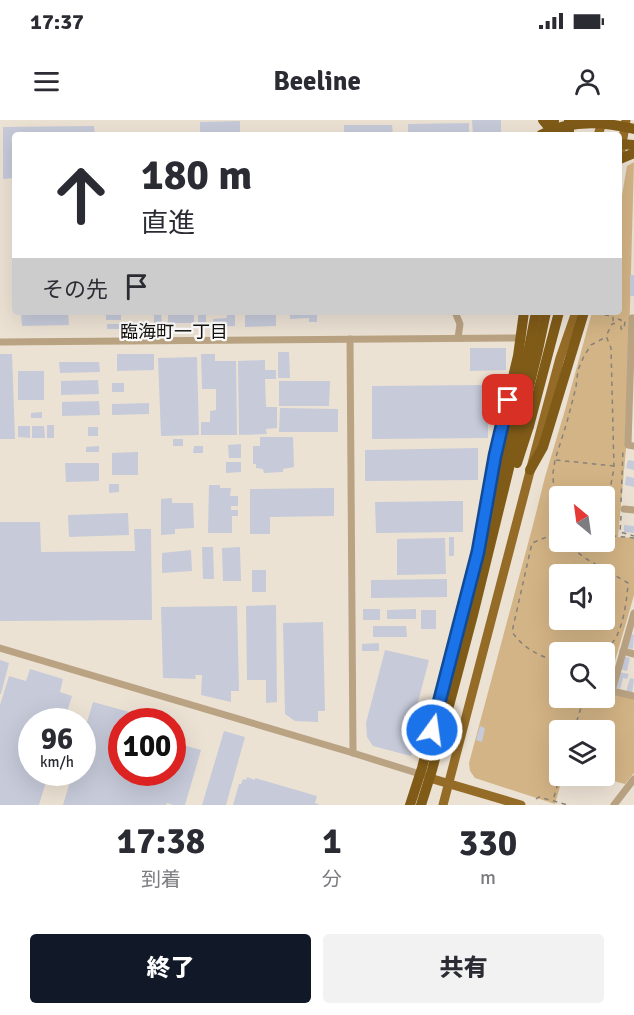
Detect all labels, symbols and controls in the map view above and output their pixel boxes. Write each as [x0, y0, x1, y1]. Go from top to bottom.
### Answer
text: 17:37 [30, 8, 84, 35]
icon: menu [30, 65, 63, 98]
text: Beeline [273, 65, 361, 98]
icon: person [571, 65, 604, 98]
text: 180 m [141, 150, 252, 201]
icon: ahead [42, 156, 120, 234]
text: 直進 [141, 207, 195, 240]
icon: arrive [120, 270, 153, 303]
text: その先 [42, 276, 108, 303]
district label: 臨海町一丁目 [120, 321, 228, 343]
pin [482, 374, 533, 425]
icon: arrive [491, 383, 524, 416]
north arrow [549, 486, 615, 552]
map controls [549, 486, 615, 786]
button: sound [549, 564, 615, 630]
button: search [549, 642, 615, 708]
position arrow [400, 698, 464, 762]
speed limit sign: 100 [108, 708, 186, 786]
button: layers [549, 720, 615, 786]
text: 96 [41, 721, 73, 758]
text: km/h [40, 753, 74, 771]
text: 17:38 [117, 819, 205, 864]
text: 1 [322, 819, 342, 864]
text: 330 [459, 821, 517, 866]
text: m [480, 865, 496, 890]
text: 到着 [141, 867, 181, 892]
text: 分 [322, 867, 342, 892]
button: 終了 [30, 934, 311, 1003]
button: 共有 [323, 934, 604, 1003]

